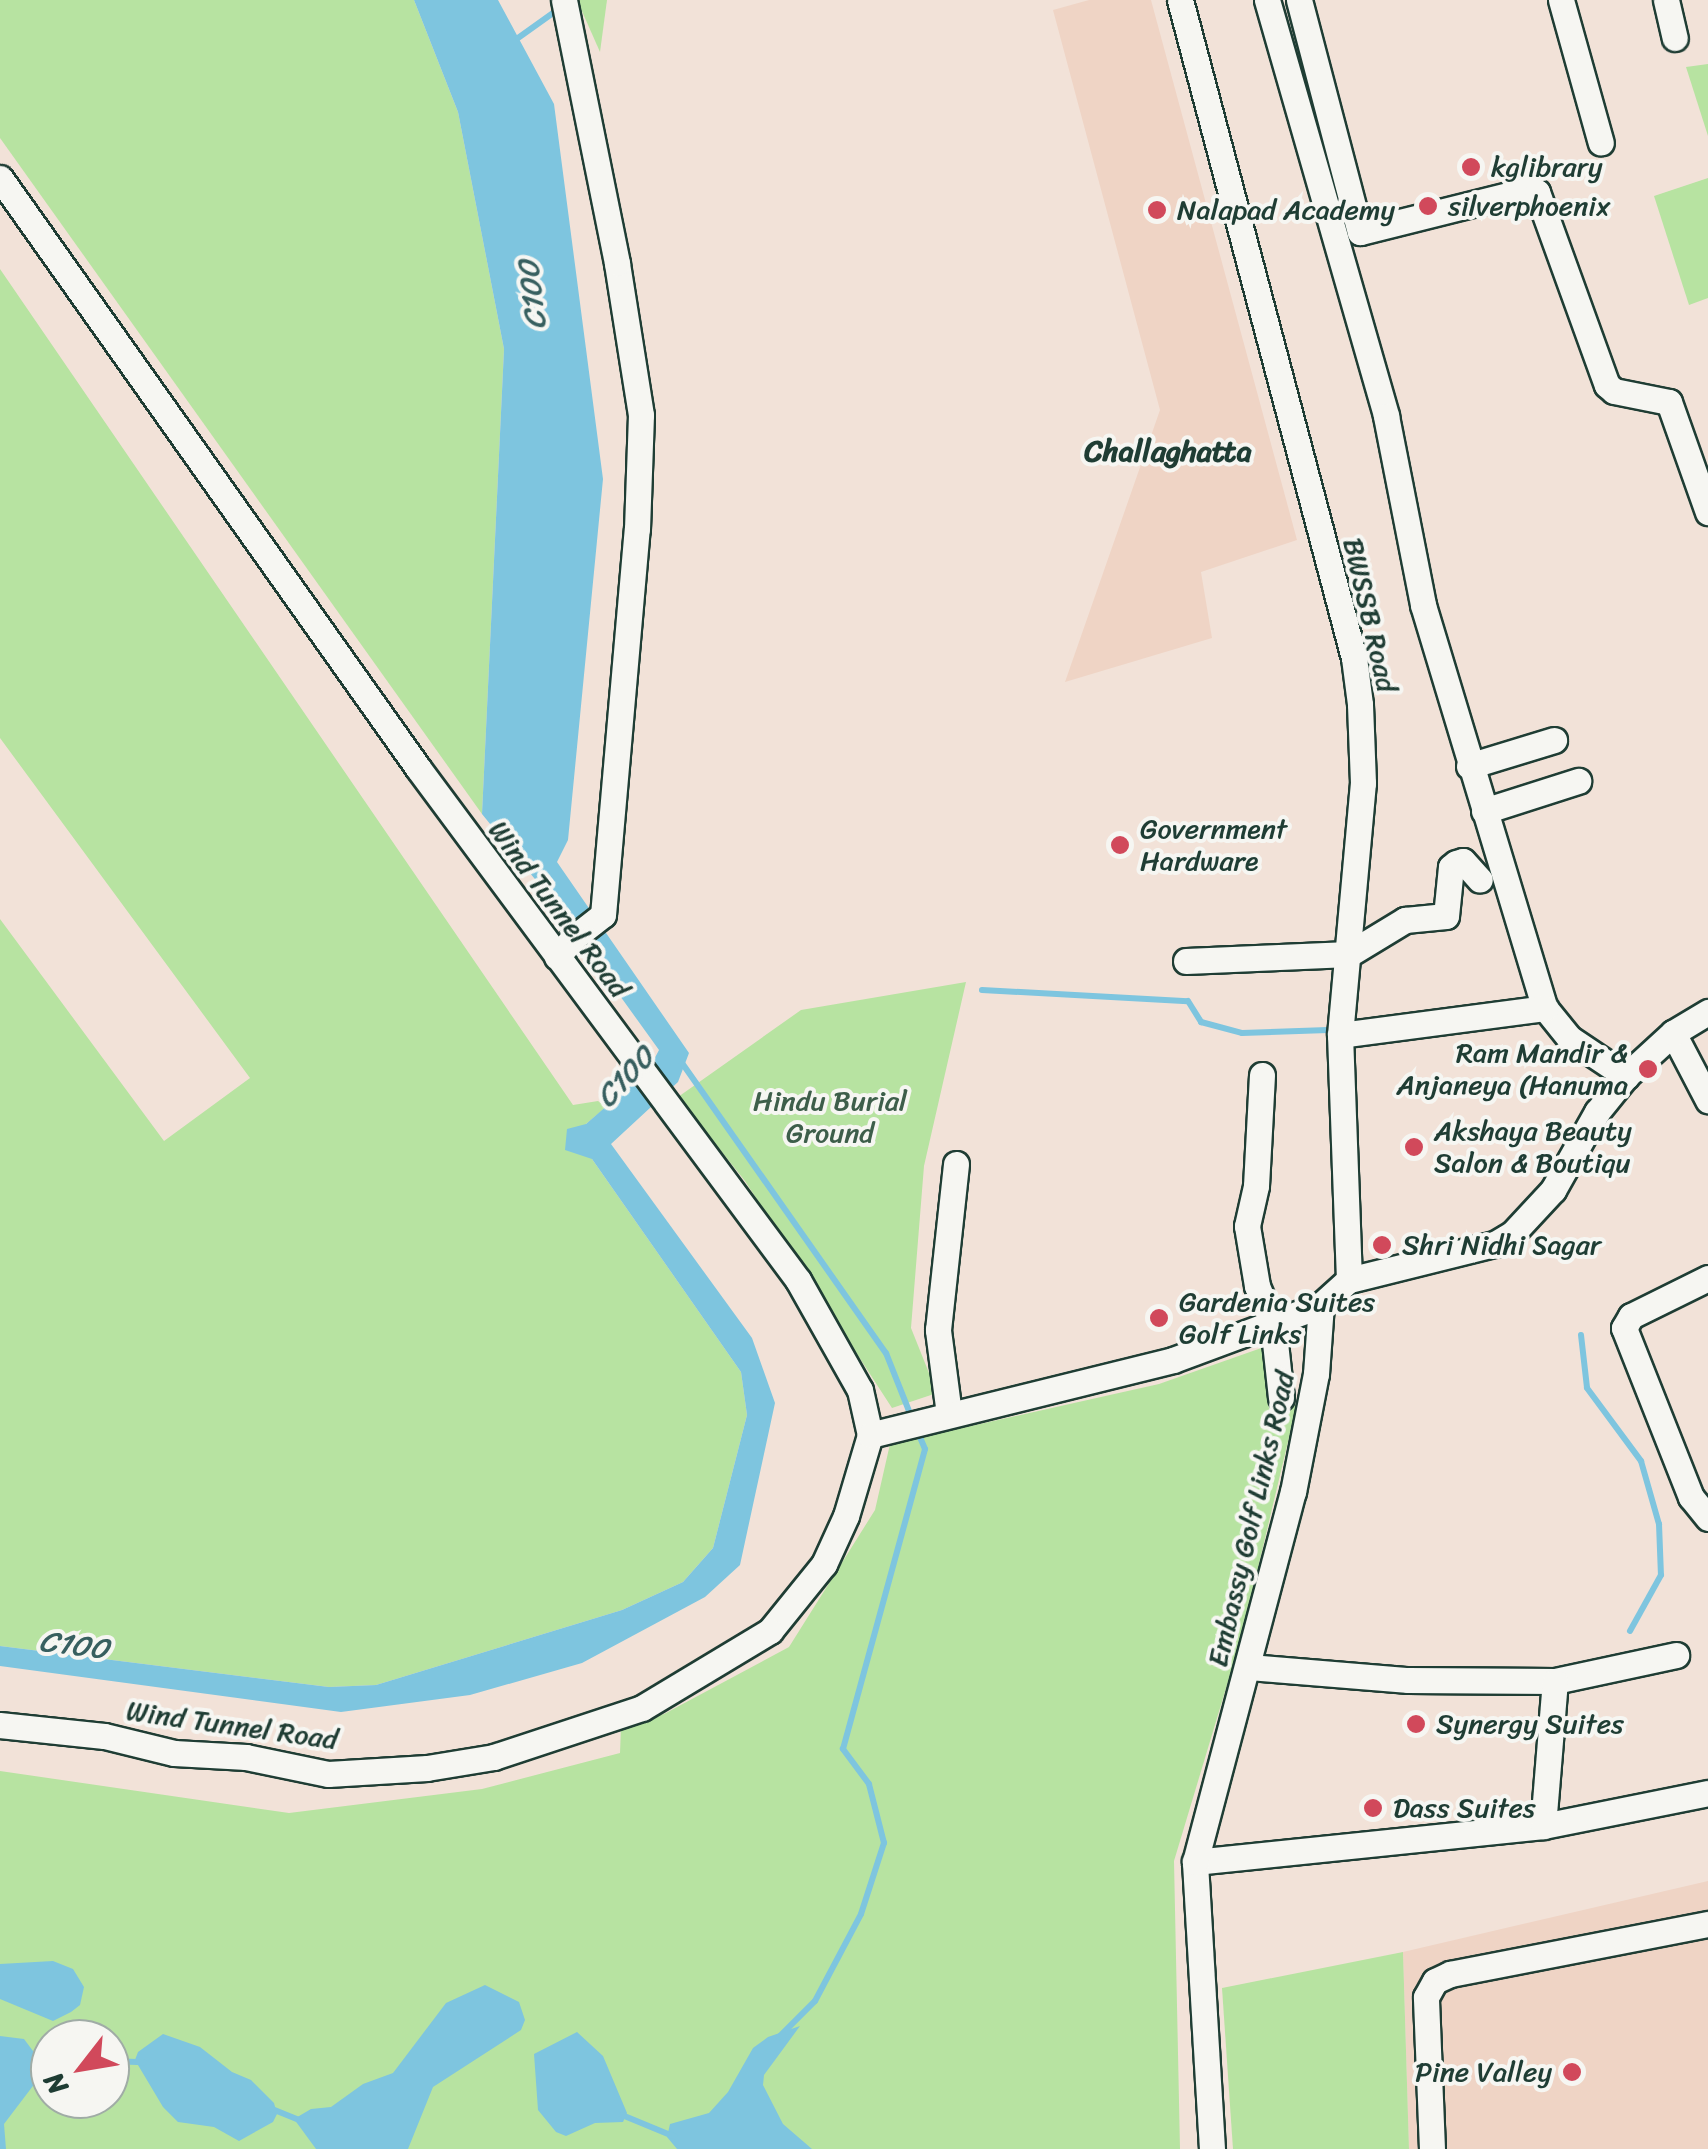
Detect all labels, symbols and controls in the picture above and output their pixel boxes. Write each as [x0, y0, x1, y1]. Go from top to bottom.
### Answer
place label: kglibrary [1491, 150, 1603, 184]
marker: kglibrary [1460, 156, 1482, 178]
place label: silverphoenix [1448, 189, 1610, 223]
place label: Nalapad Academy [1177, 193, 1395, 227]
marker: silverphoenix [1417, 195, 1439, 217]
marker: Nalapad Academy [1146, 199, 1168, 221]
water label: C100 [510, 258, 554, 332]
district label: Challaghatta [1084, 433, 1252, 469]
street label: BWSSB Road [1336, 535, 1404, 695]
place label: Government Hardware [1140, 812, 1287, 878]
street label: Wind Tunnel Road [481, 813, 637, 1005]
marker: Government Hardware [1109, 834, 1131, 856]
place label: Ram Mandir & Anjaneya (Hanuma [1396, 1036, 1628, 1102]
water label: C100 [588, 1039, 662, 1115]
marker: Ram Mandir & Anjaneya (Hanuma [1637, 1058, 1659, 1080]
park label: Hindu Burial Ground [753, 1084, 907, 1150]
place label: Akshaya Beauty Salon & Boutiqu [1434, 1114, 1633, 1180]
marker: Akshaya Beauty Salon & Boutiqu [1403, 1136, 1425, 1158]
place label: Shri Nidhi Sagar [1402, 1228, 1604, 1262]
marker: Shri Nidhi Sagar [1371, 1234, 1393, 1256]
place label: Gardenia Suites Golf Links [1179, 1285, 1374, 1351]
marker: Gardenia Suites Golf Links [1148, 1307, 1170, 1329]
street label: Embassy Golf Links Road [1201, 1369, 1301, 1669]
water label: C100 [37, 1623, 111, 1667]
street label: Wind Tunnel Road [124, 1693, 340, 1757]
place label: Synergy Suites [1436, 1707, 1624, 1741]
marker: Synergy Suites [1405, 1713, 1427, 1735]
place label: Dass Suites [1393, 1791, 1536, 1825]
marker: Dass Suites [1362, 1797, 1384, 1819]
north arrow [30, 2019, 130, 2119]
place label: Pine Valley [1417, 2055, 1552, 2089]
marker: Pine Valley [1561, 2061, 1583, 2083]
text: N [30, 2063, 82, 2105]

